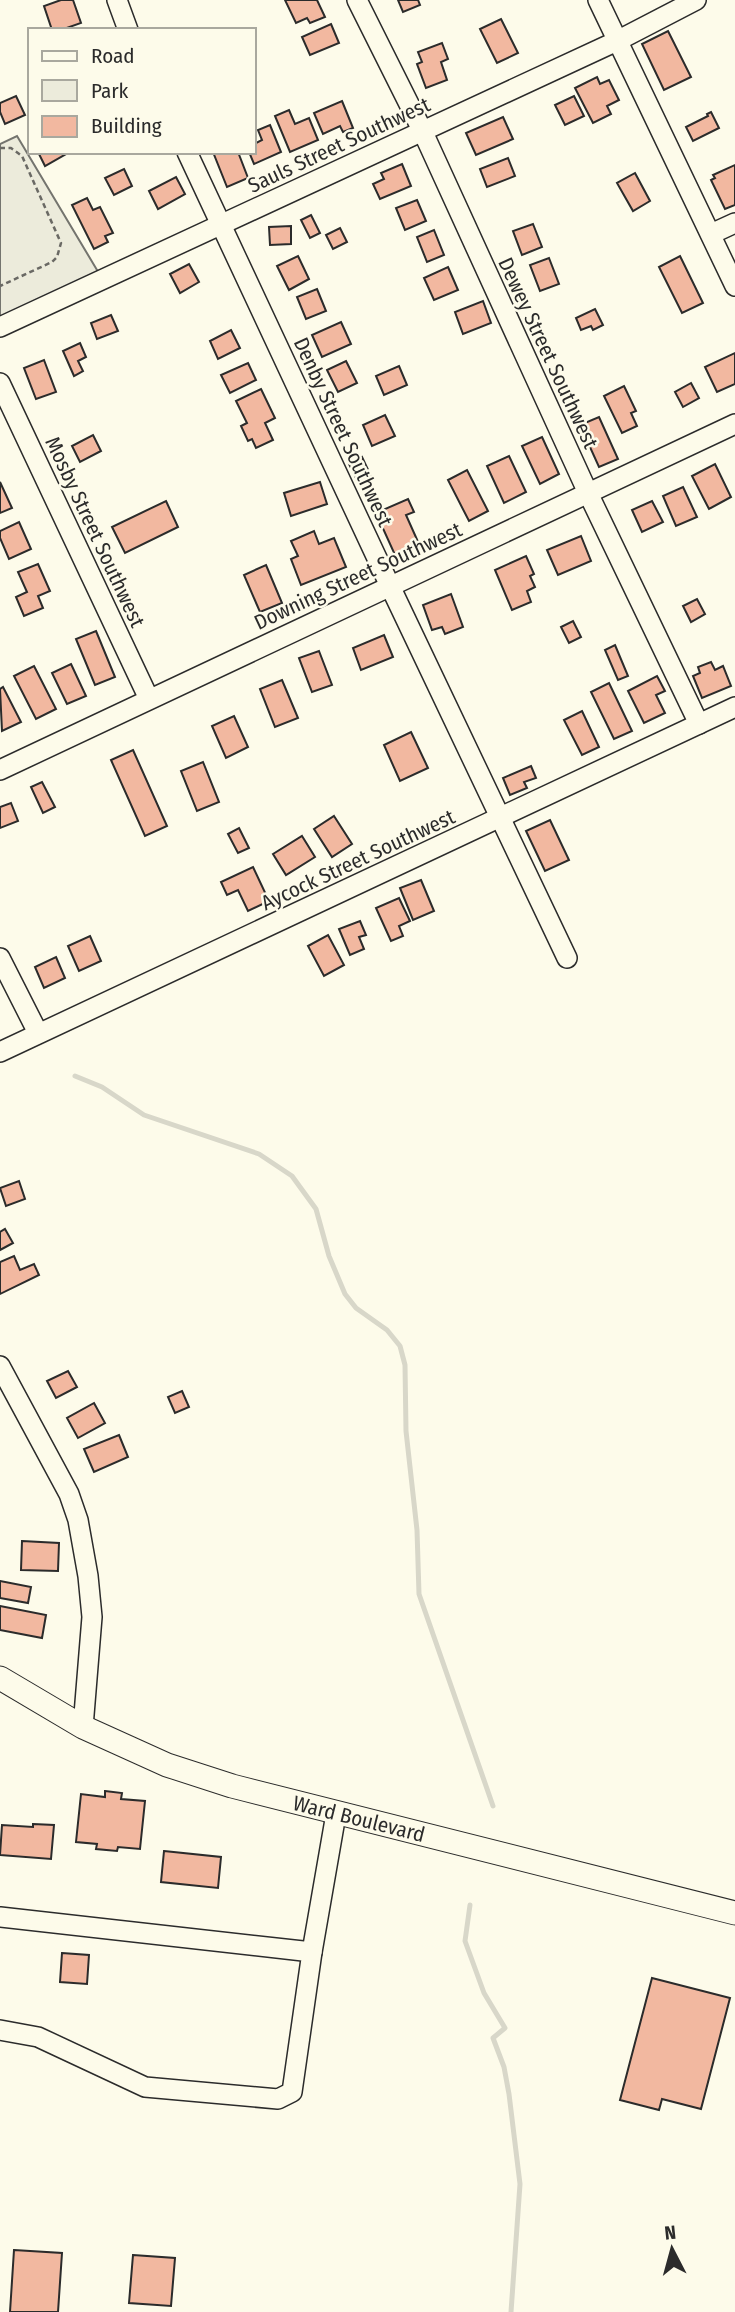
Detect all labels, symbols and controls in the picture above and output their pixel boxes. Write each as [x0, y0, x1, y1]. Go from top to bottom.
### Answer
legend [28, 28, 256, 154]
text: Road [91, 43, 135, 69]
text: Park [91, 78, 129, 104]
street label: Sauls Street Southwest [244, 91, 434, 199]
text: Building [91, 113, 162, 139]
street label: Dewey Street Southwest [492, 253, 604, 453]
street label: Denby Street Southwest [288, 333, 398, 531]
street label: Mosby Street Southwest [39, 433, 151, 632]
street label: Downing Street Southwest [250, 516, 466, 636]
street label: Aycock Street Southwest [257, 804, 459, 916]
street label: Ward Boulevard [290, 1790, 428, 1848]
north arrow [637, 2214, 707, 2284]
text: N [663, 2221, 677, 2245]

